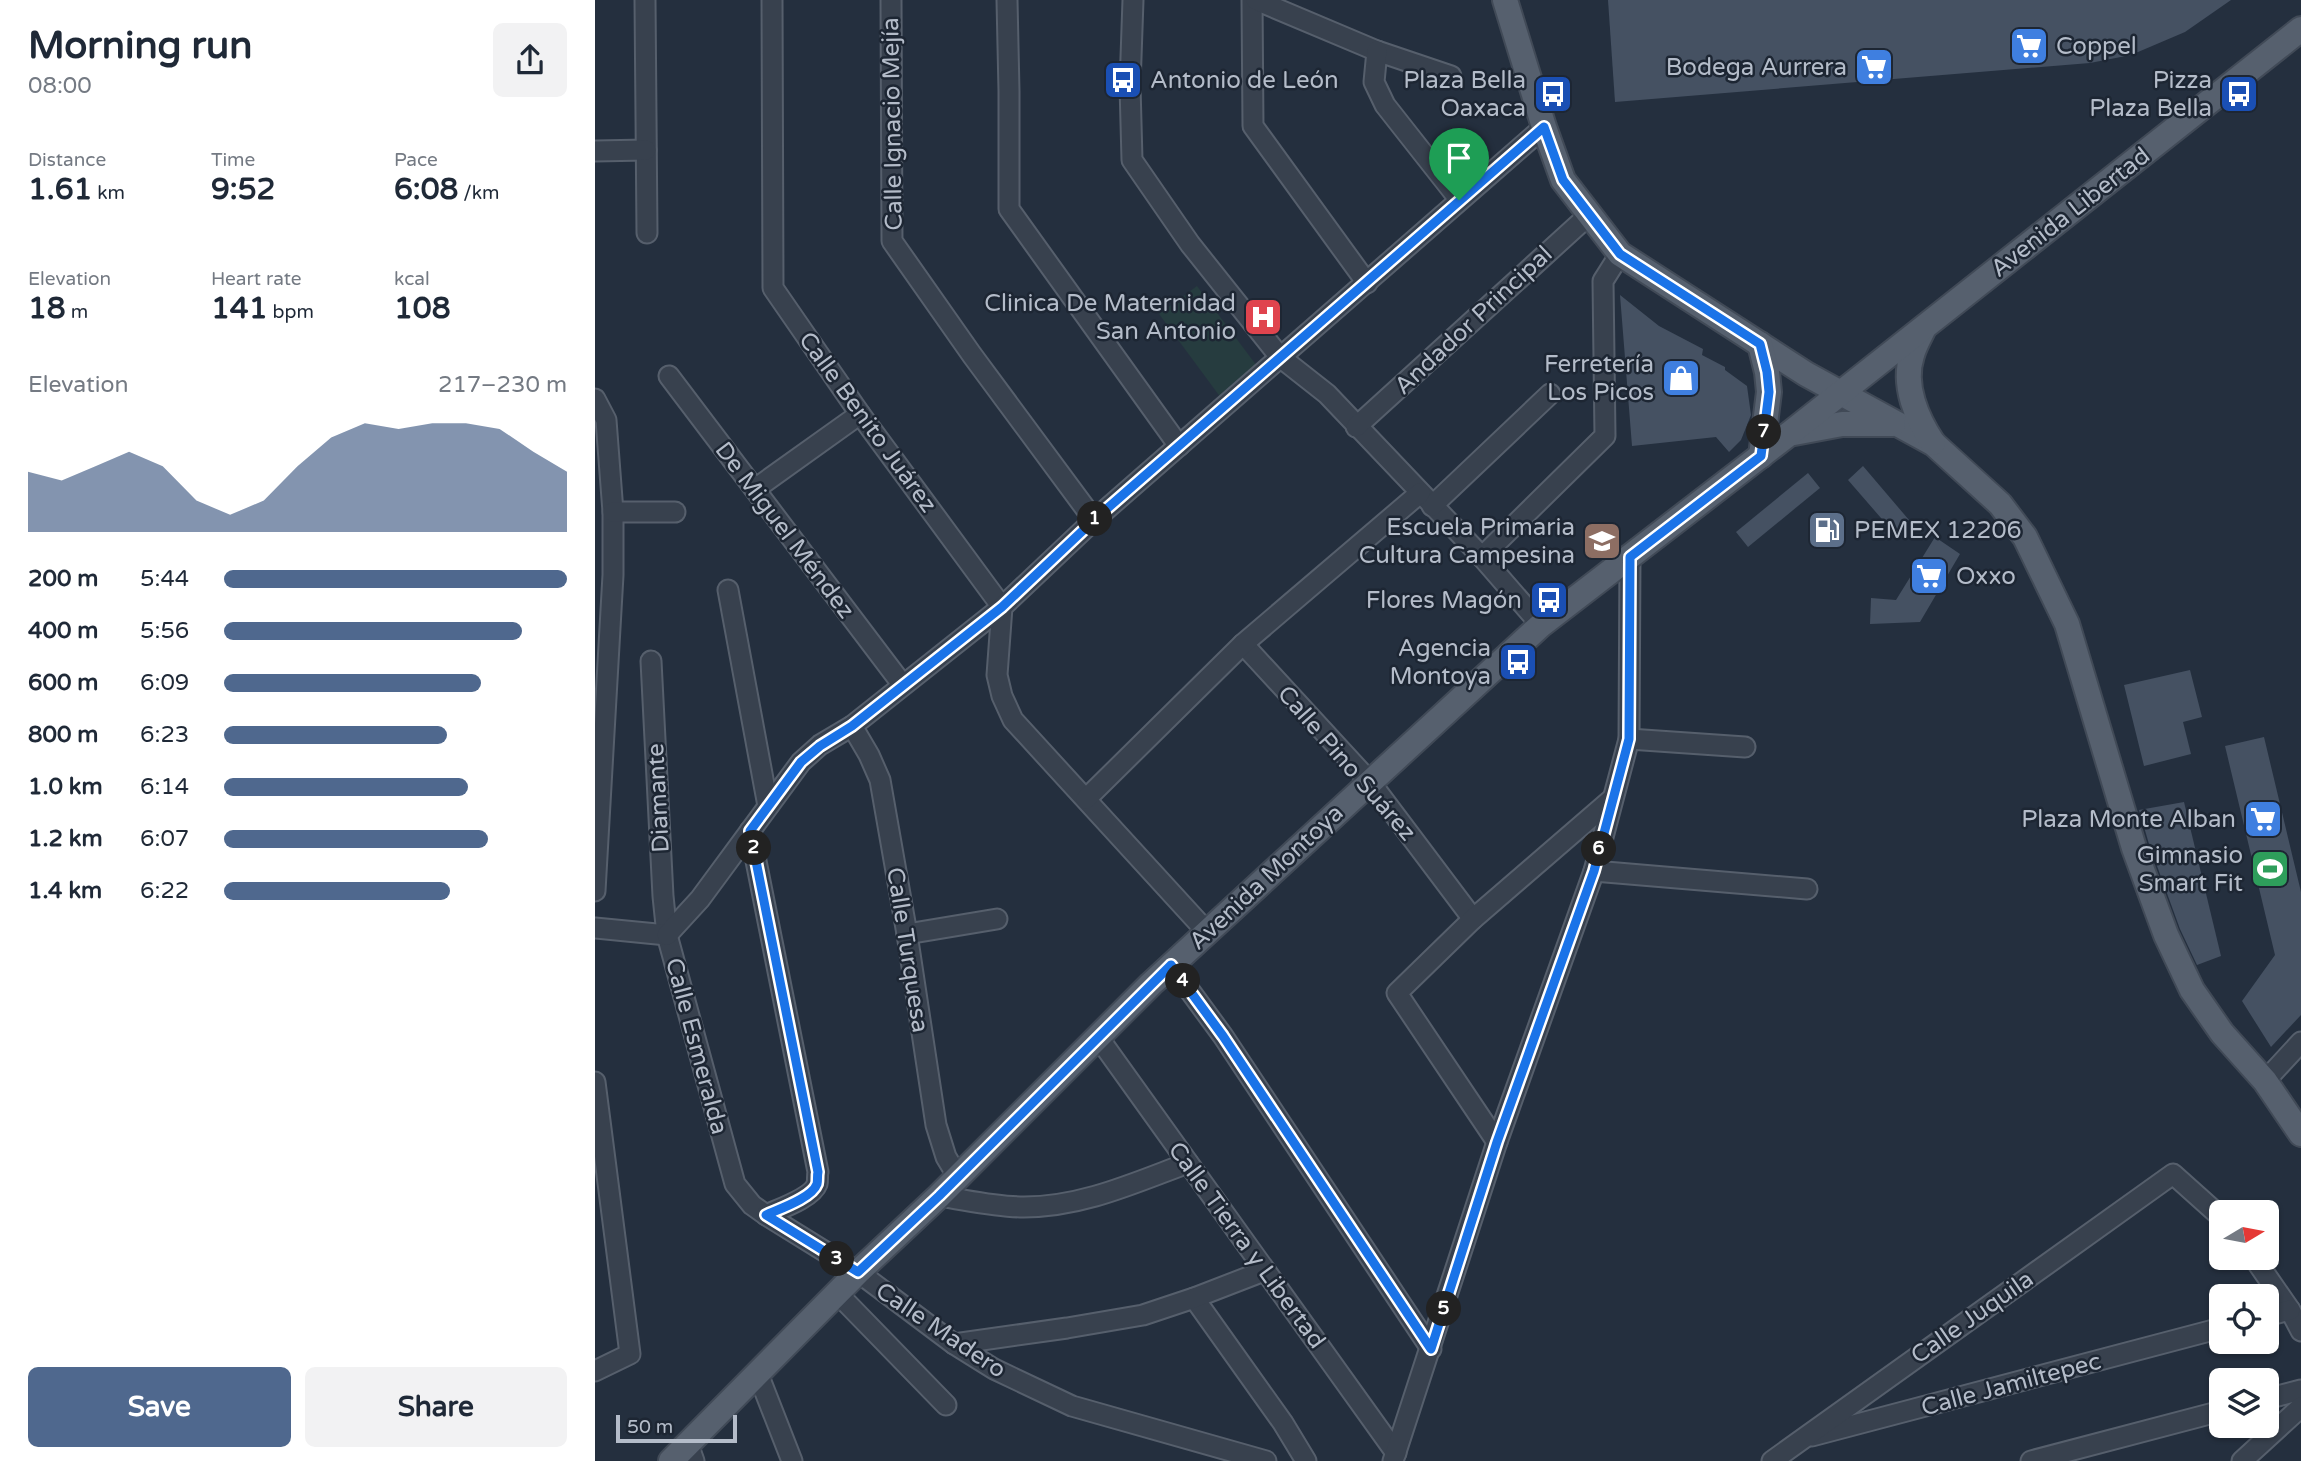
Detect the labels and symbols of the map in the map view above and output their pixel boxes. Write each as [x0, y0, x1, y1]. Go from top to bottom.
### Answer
street label: Calle Ignacio Mejía [876, 17, 909, 231]
supermarket icon: Coppel [2008, 25, 2050, 67]
place label: Coppel [2056, 32, 2137, 61]
supermarket icon: Bodega Aurrera [1853, 46, 1895, 88]
place label: Bodega Aurrera [1666, 53, 1847, 82]
bus stop icon: Antonio de León [1102, 59, 1144, 101]
place label: Antonio de León [1150, 66, 1339, 95]
place label: Plaza Bella Oaxaca [1403, 66, 1526, 123]
place label: Pizza Plaza Bella [2089, 66, 2212, 123]
bus stop icon: Plaza Bella Oaxaca [1532, 73, 1574, 115]
bus stop icon: Pizza Plaza Bella [2218, 73, 2260, 115]
pin [1429, 128, 1489, 200]
street label: Avenida Libertad [1985, 141, 2156, 284]
street label: Andador Principal [1388, 240, 1558, 401]
place label: Clinica De Maternidad San Antonio [984, 289, 1236, 346]
hospital icon: Clinica De Maternidad San Antonio [1242, 296, 1284, 338]
street label: Calle Benito Juárez [792, 326, 943, 518]
place label: Ferretería Los Picos [1544, 350, 1654, 407]
shop icon: Ferretería Los Picos [1660, 357, 1702, 399]
pin: 7 [1747, 414, 1781, 450]
street label: De Miguel Méndez [709, 436, 860, 624]
pin: 1 [1077, 502, 1113, 536]
fuel station icon: PEMEX 12206 [1806, 509, 1848, 551]
place label: Escuela Primaria Cultura Campesina [1359, 513, 1575, 570]
place label: PEMEX 12206 [1854, 516, 2022, 545]
school or university icon: Escuela Primaria Cultura Campesina [1581, 520, 1623, 562]
supermarket icon: Oxxo [1908, 555, 1950, 597]
place label: Oxxo [1956, 562, 2016, 591]
bus stop icon: Flores Magón [1528, 579, 1570, 621]
place label: Flores Magón [1366, 586, 1522, 615]
place label: Agencia Montoya [1390, 634, 1491, 691]
bus stop icon: Agencia Montoya [1497, 641, 1539, 683]
street label: Calle Pino Suárez [1271, 680, 1422, 847]
street label: Diamante [641, 742, 676, 854]
supermarket icon: Plaza Monte Alban [2242, 798, 2284, 840]
street label: Avenida Montoya [1183, 799, 1349, 956]
place label: Plaza Monte Alban [2021, 805, 2236, 834]
pin: 2 [737, 830, 771, 866]
pin: 6 [1581, 832, 1616, 866]
place label: Gimnasio Smart Fit [2137, 841, 2243, 898]
sports icon: Gimnasio Smart Fit [2249, 848, 2291, 890]
street label: Calle Turquesa [880, 865, 935, 1035]
street label: Calle Esmeralda [659, 955, 734, 1138]
pin: 4 [1165, 964, 1201, 998]
street label: Calle Tierra y Libertad [1162, 1136, 1331, 1354]
north arrow [2209, 1200, 2279, 1270]
pin: 3 [819, 1242, 855, 1276]
street label: Calle Juquila [1905, 1265, 2039, 1370]
street label: Calle Madero [870, 1276, 1011, 1385]
pin: 5 [1427, 1292, 1461, 1326]
street label: Calle Jamiltepec [1918, 1347, 2104, 1422]
scale bar [616, 1412, 737, 1444]

